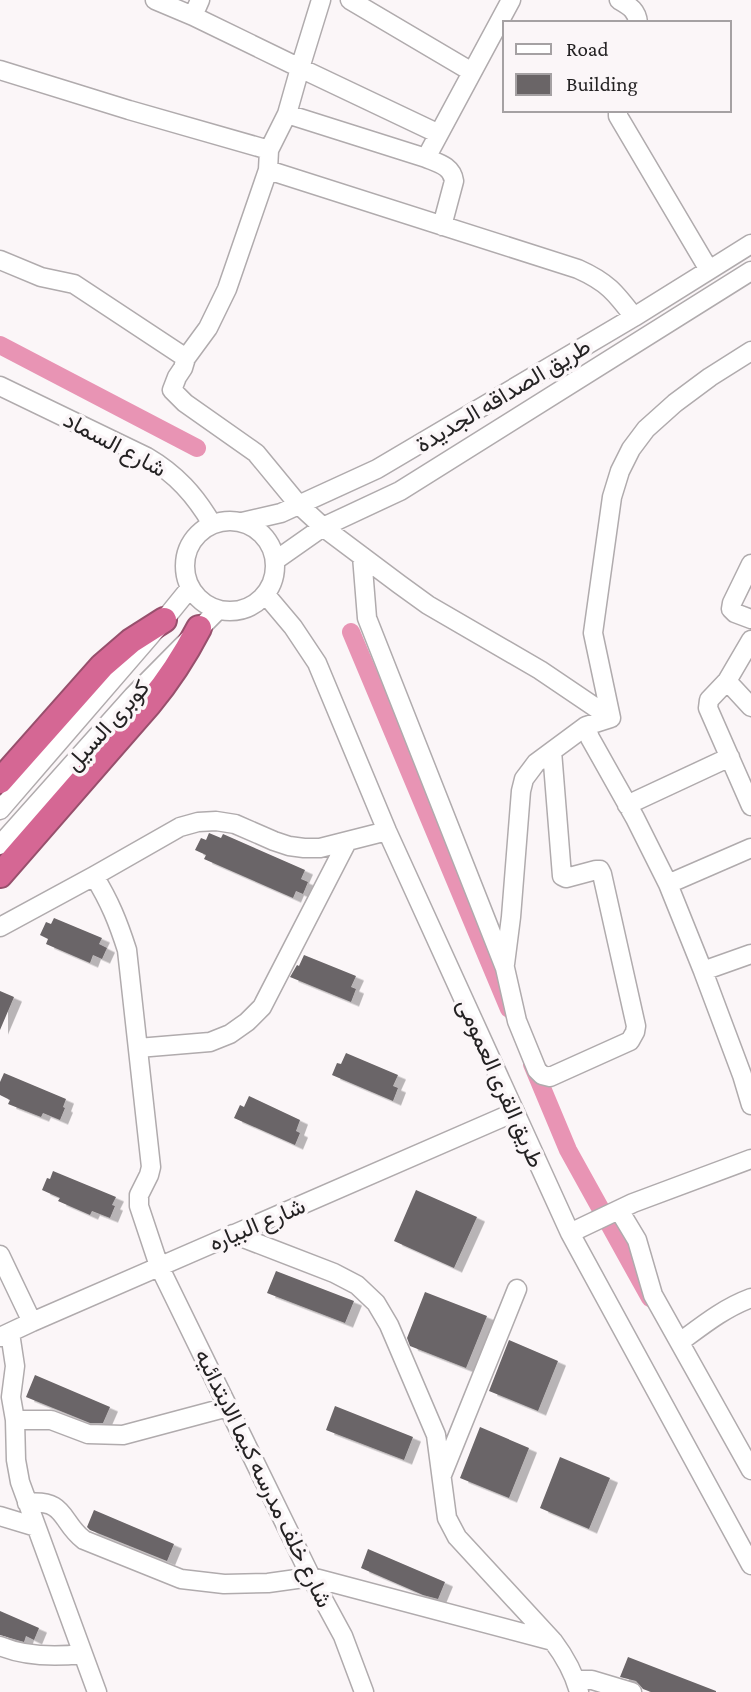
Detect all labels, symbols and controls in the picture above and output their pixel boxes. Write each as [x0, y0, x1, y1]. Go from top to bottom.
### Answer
legend [503, 21, 730, 112]
text: Road [566, 37, 609, 61]
text: Building [566, 72, 638, 96]
street label: طريق الصداقه الجديدة [411, 333, 596, 459]
street label: شارع السماد [58, 406, 171, 484]
street label: كوبرى السيل [60, 674, 156, 777]
street label: طريق القرى العمومى [450, 995, 550, 1172]
street label: شارع البياره [205, 1192, 310, 1259]
street label: شارع خلف مدرسه كيما الابتدائيه [187, 1345, 338, 1613]

